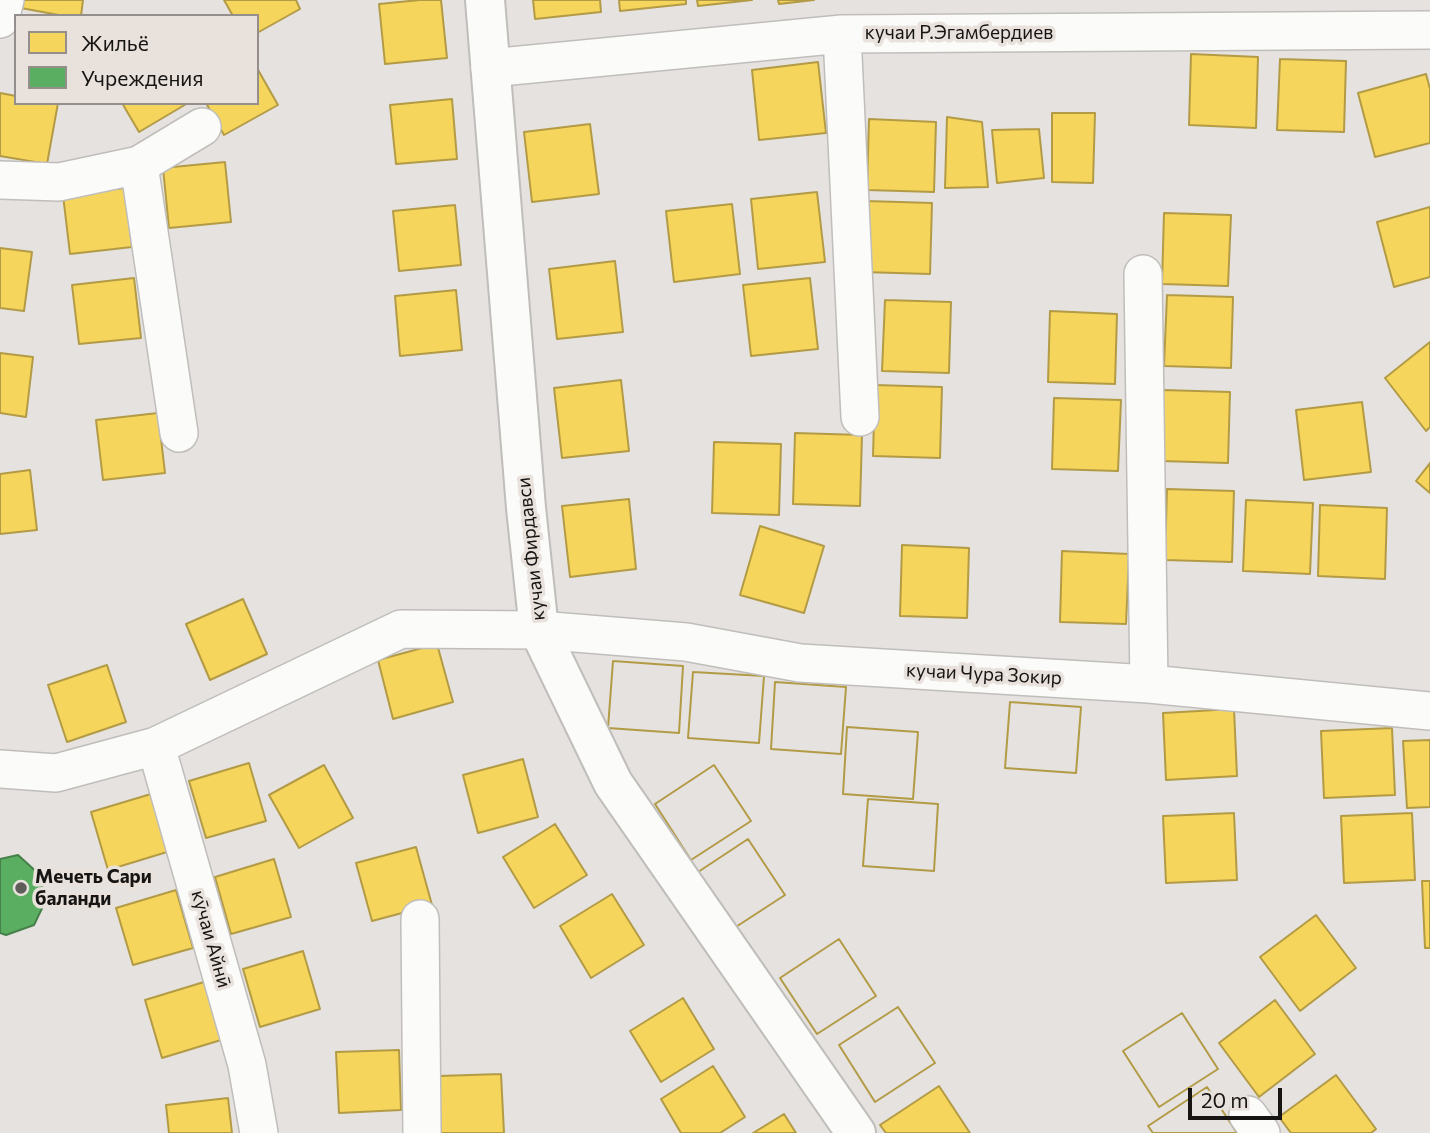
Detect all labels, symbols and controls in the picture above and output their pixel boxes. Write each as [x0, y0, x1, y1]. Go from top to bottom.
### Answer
legend [14, 14, 259, 105]
street label: кучаи Р.Эгамбердиев [865, 22, 1053, 44]
text: Жильё [81, 30, 149, 55]
text: Учреждения [81, 65, 203, 90]
street label: кучаи Фирдавси [512, 476, 550, 622]
street label: кучаи Чура Зокир [905, 659, 1063, 689]
place label: Мечеть Сари баланди [35, 866, 152, 910]
marker: Мечеть Сари баланди [13, 880, 29, 896]
street label: кӯчаи Айнӣ [186, 888, 236, 990]
scale bar [1192, 1074, 1286, 1118]
text: 20 m [1201, 1087, 1249, 1112]

